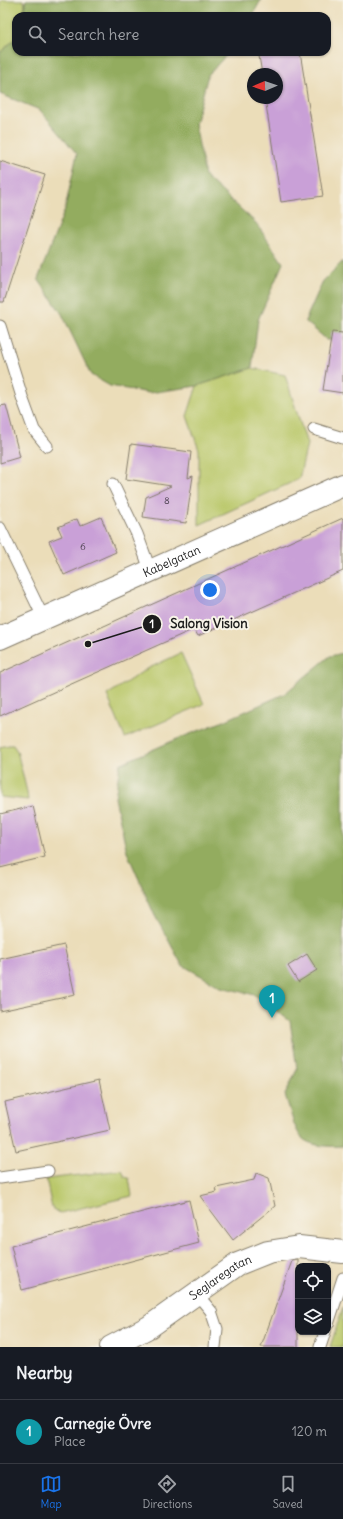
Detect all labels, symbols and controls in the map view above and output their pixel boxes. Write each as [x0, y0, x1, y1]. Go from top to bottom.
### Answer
search box [12, 12, 331, 56]
icon: search [26, 23, 48, 45]
text: Search here [58, 25, 139, 44]
north arrow [247, 68, 283, 104]
house number: 8 [164, 494, 170, 507]
house number: 6 [80, 540, 86, 553]
street label: Kabelgatan [140, 542, 203, 580]
your location [200, 580, 220, 600]
callout: Salong Vision [142, 611, 256, 636]
text: Salong Vision [170, 615, 248, 632]
text: 1 [150, 616, 154, 631]
pin: 1 [259, 985, 285, 1018]
street label: Seglaregatan [186, 1251, 254, 1303]
map controls [295, 1263, 331, 1335]
button: locate [295, 1263, 331, 1299]
button: layers [295, 1299, 331, 1335]
text: Nearby [16, 1362, 72, 1384]
text: Carnegie Övre [54, 1414, 151, 1433]
text: 1 [26, 1423, 32, 1440]
text: 120 m [292, 1423, 327, 1440]
text: Place [54, 1433, 85, 1450]
tab: Map [40, 1473, 62, 1511]
tab: Directions [143, 1473, 192, 1511]
tab: Saved [273, 1473, 303, 1511]

